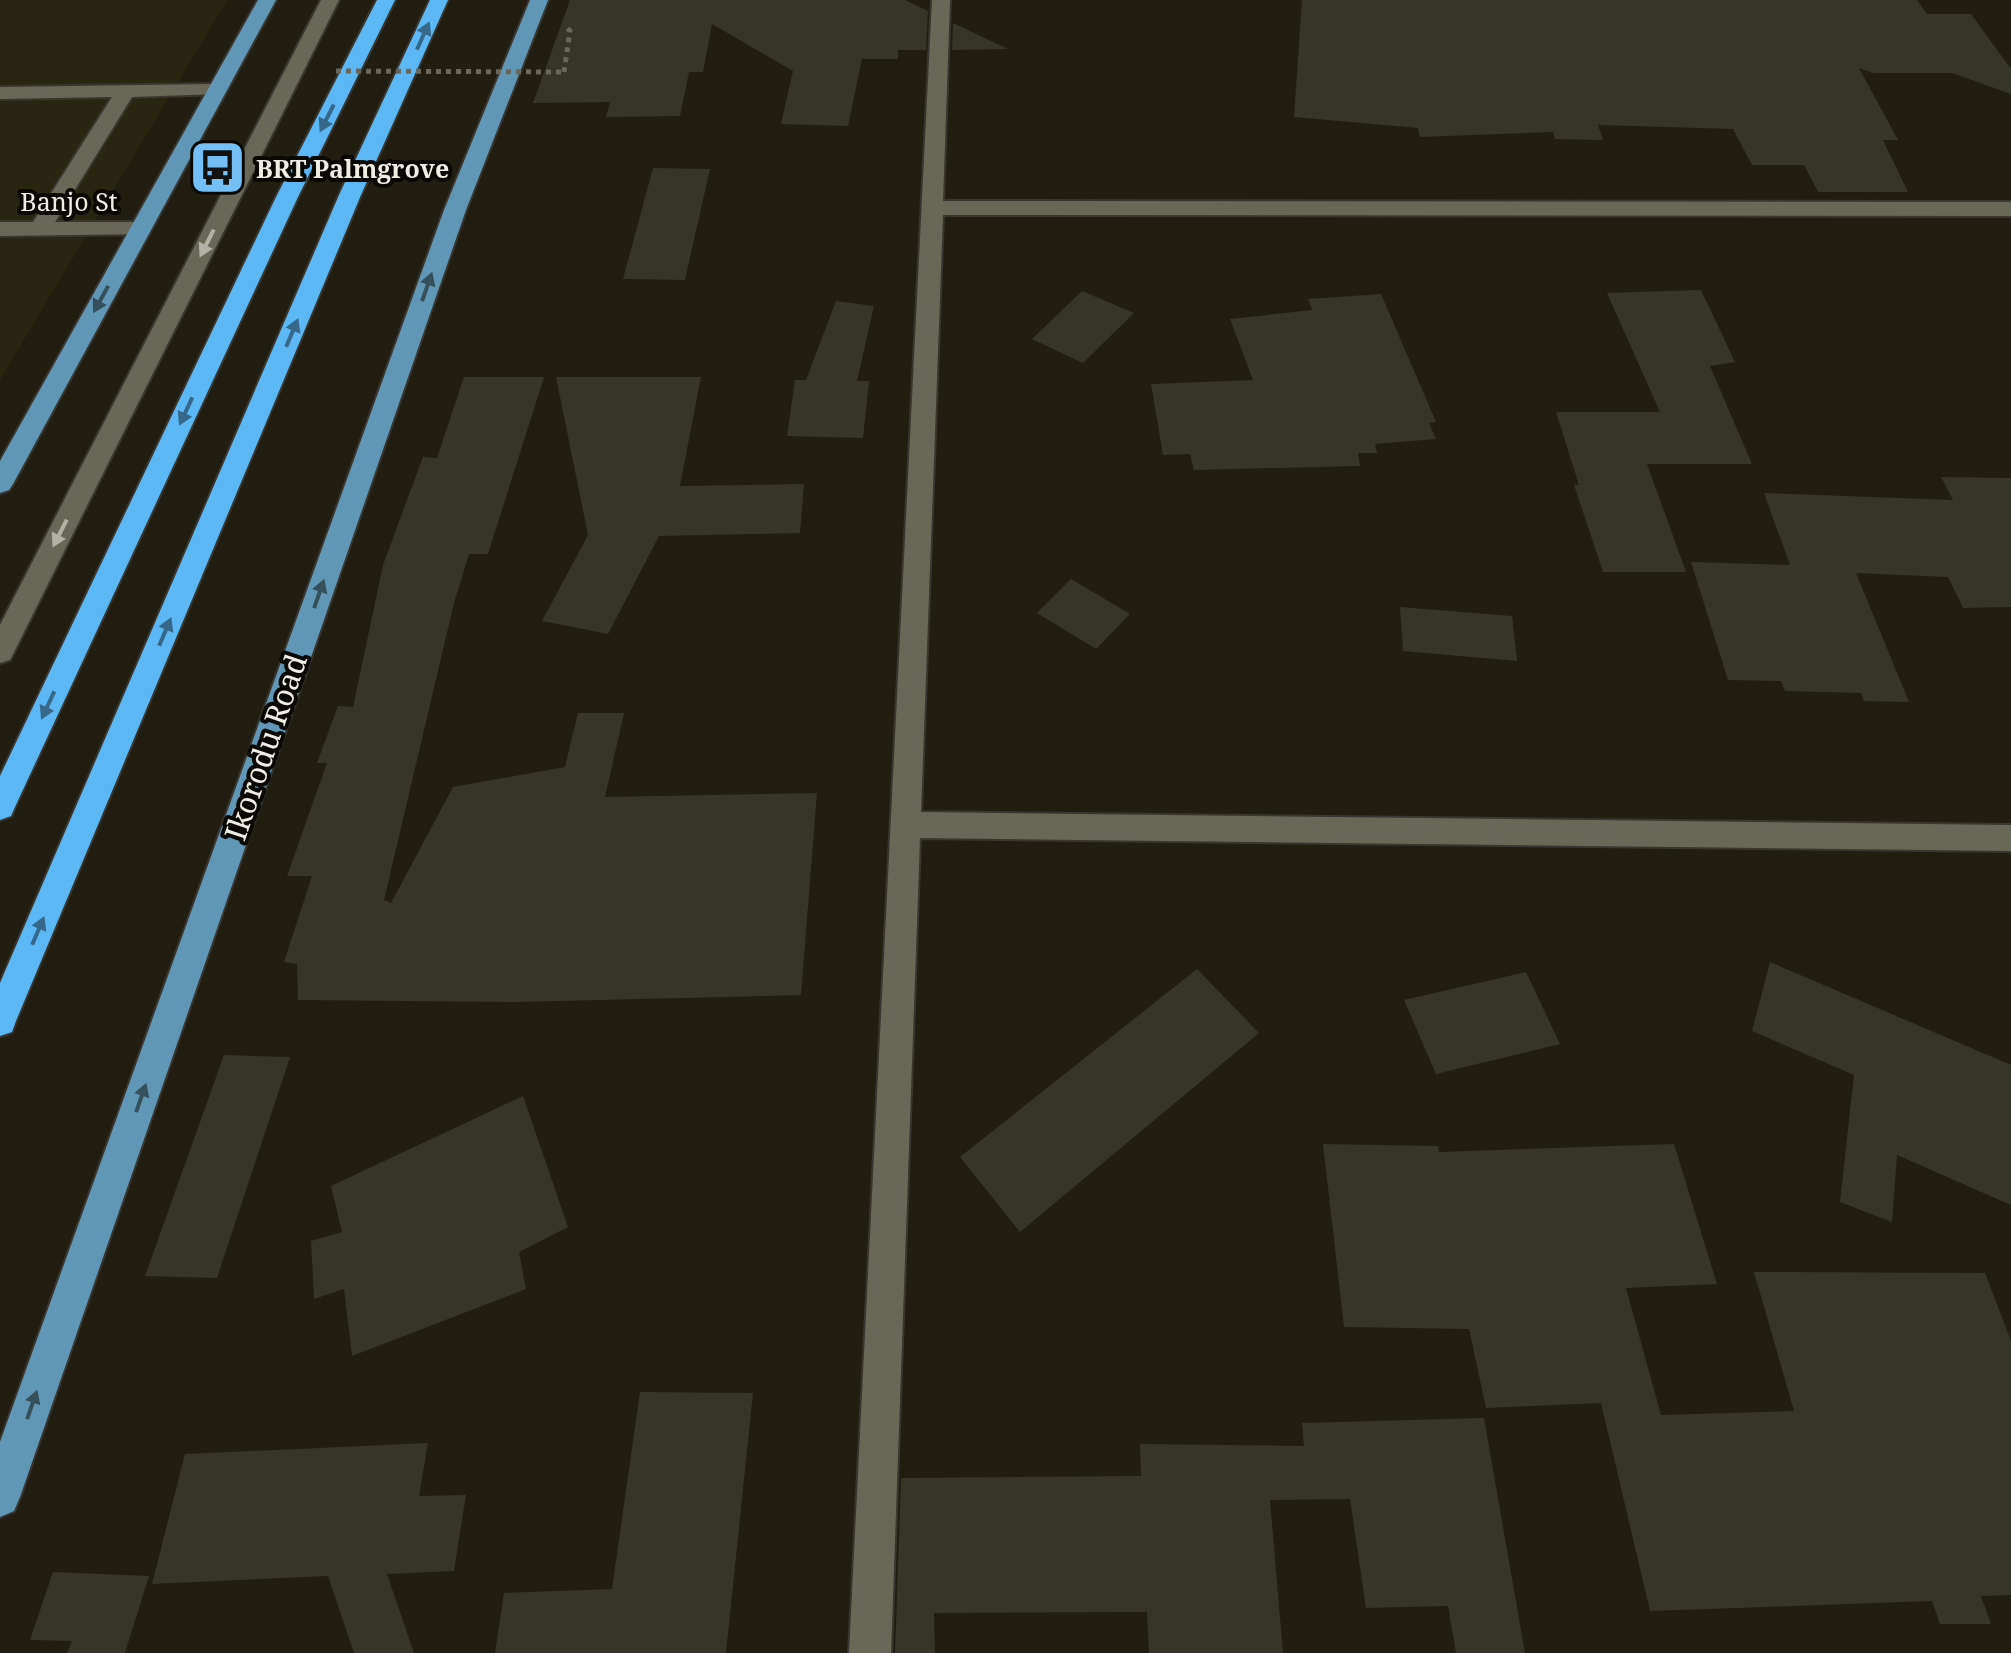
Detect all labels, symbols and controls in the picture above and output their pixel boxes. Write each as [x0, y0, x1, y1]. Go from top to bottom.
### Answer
one-way arrow [415, 21, 431, 51]
one-way arrow [319, 104, 336, 133]
bus stop icon: BRT Palmgrove [187, 138, 247, 198]
place label: BRT Palmgrove [256, 151, 449, 185]
street label: Banjo St [20, 184, 118, 218]
one-way arrow [199, 229, 216, 258]
one-way arrow [421, 272, 436, 302]
one-way arrow [92, 285, 109, 314]
one-way arrow [284, 318, 300, 348]
one-way arrow [178, 397, 195, 426]
one-way arrow [52, 519, 69, 548]
one-way arrow [312, 578, 327, 608]
one-way arrow [157, 617, 173, 647]
street label: Ikorodu Road [214, 648, 316, 846]
one-way arrow [39, 691, 56, 720]
one-way arrow [30, 917, 46, 946]
one-way arrow [134, 1083, 149, 1113]
one-way arrow [26, 1389, 41, 1419]

